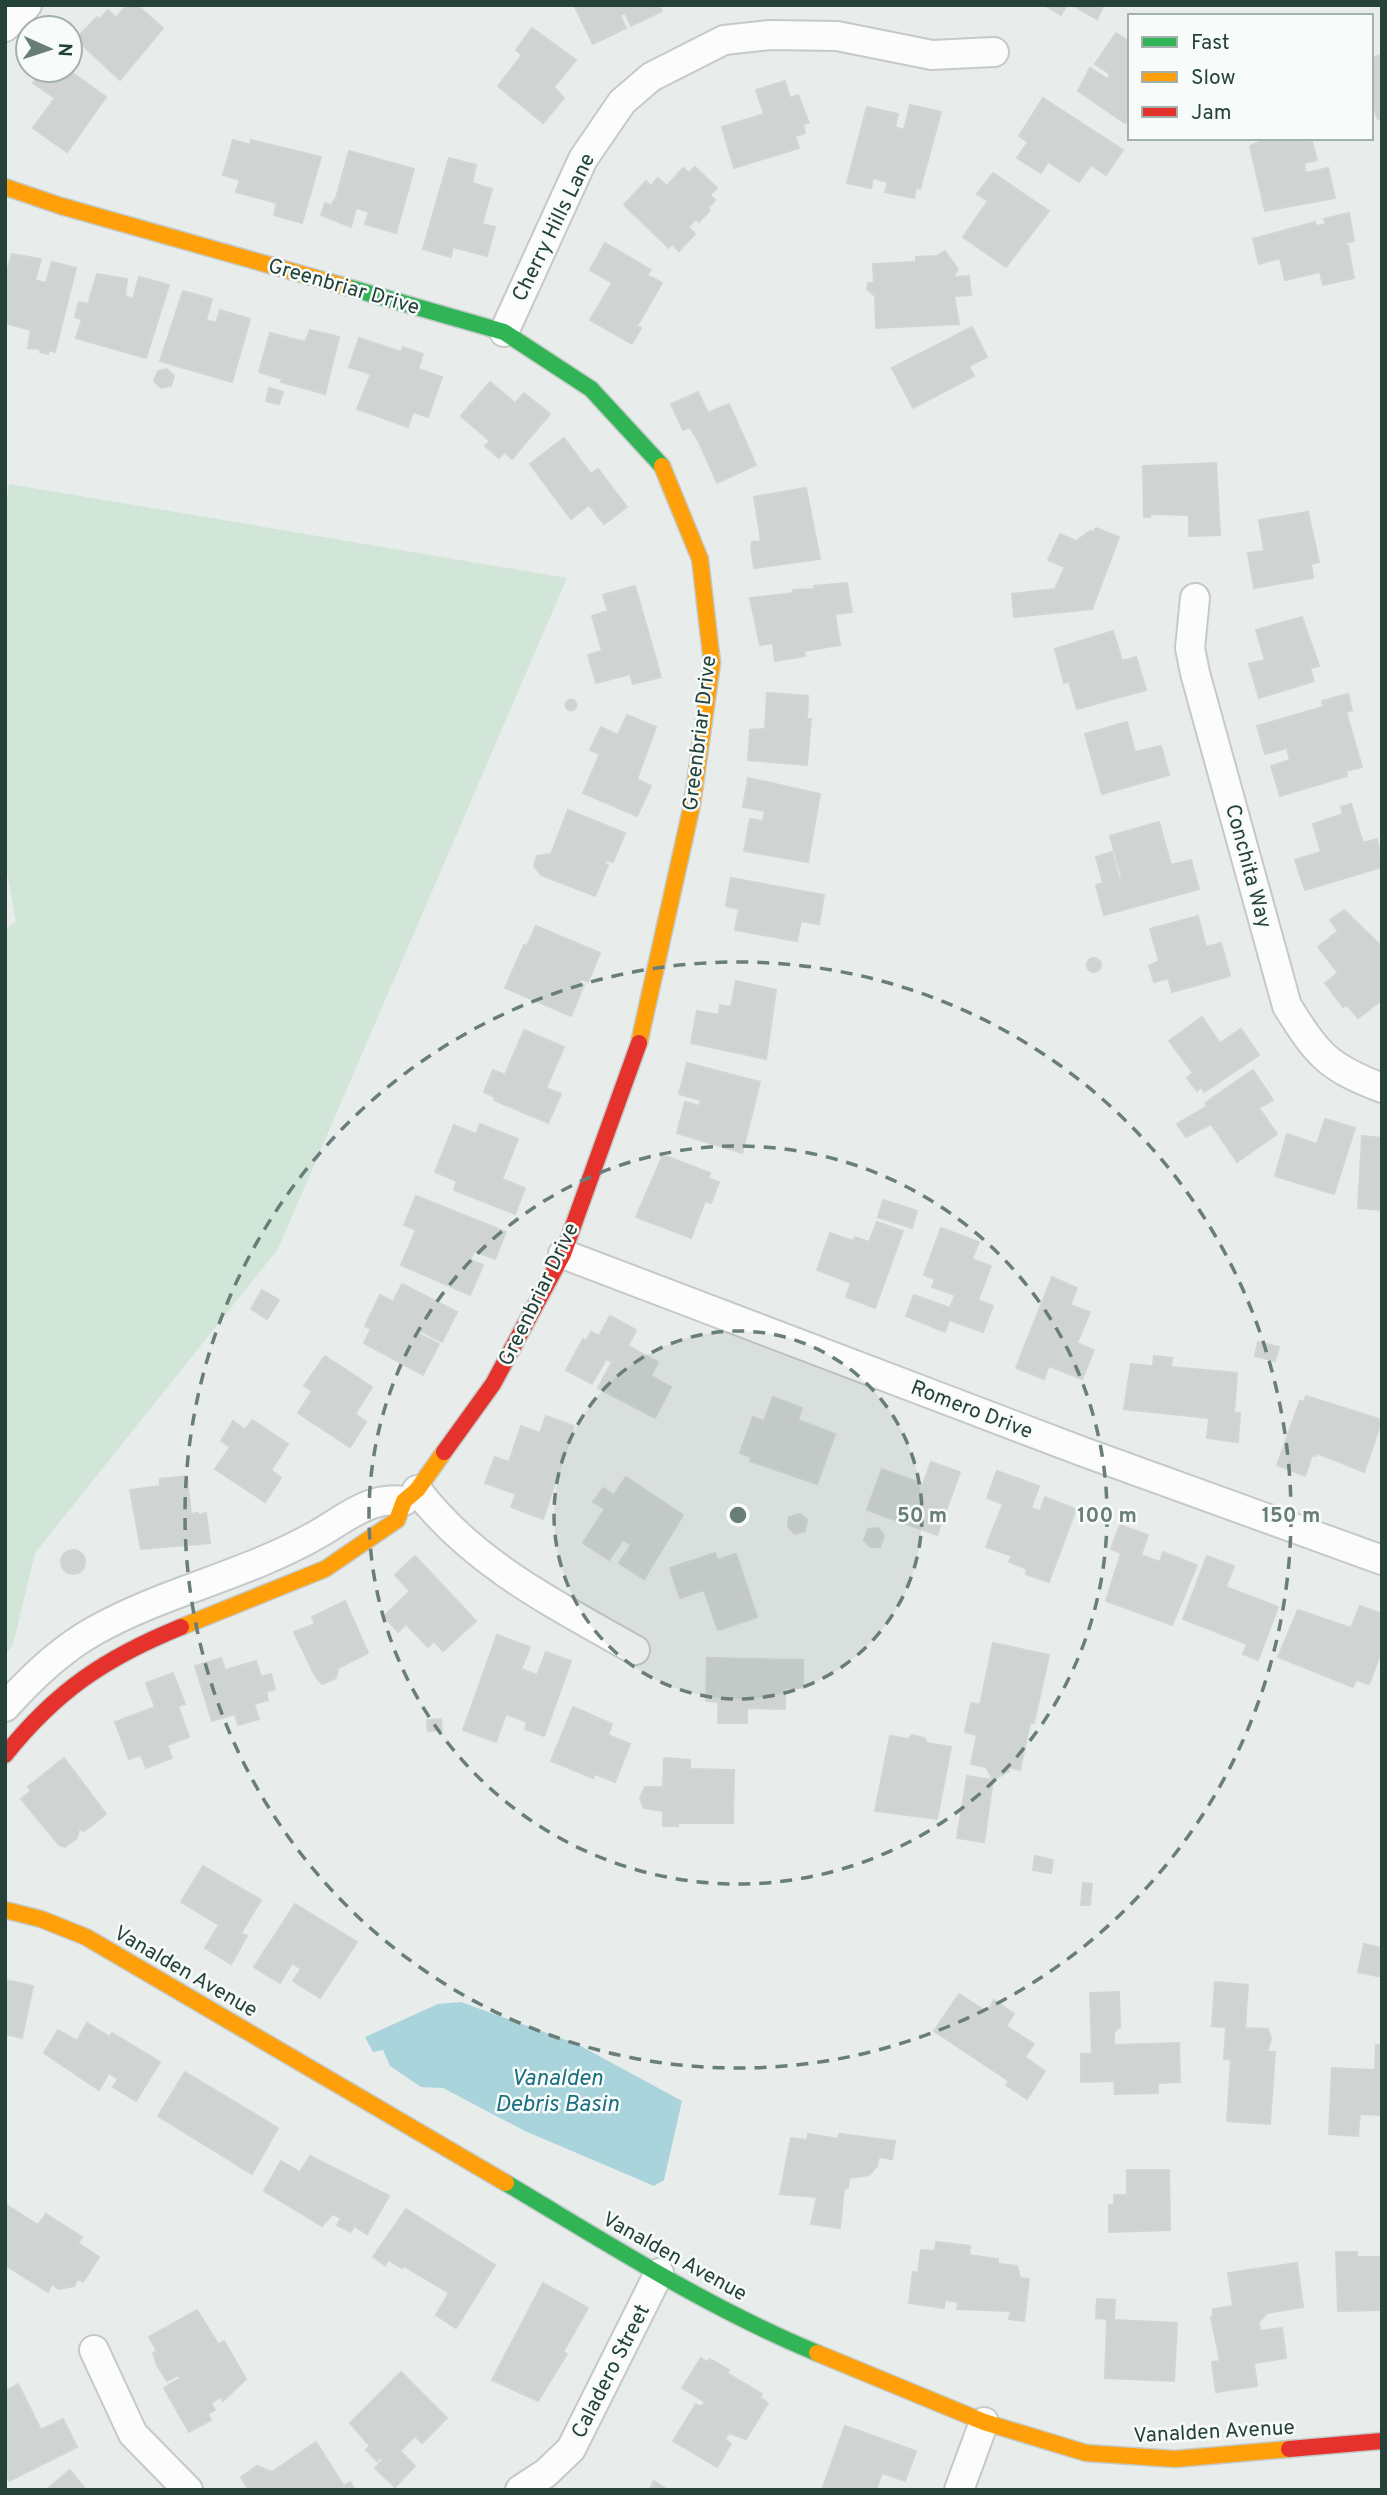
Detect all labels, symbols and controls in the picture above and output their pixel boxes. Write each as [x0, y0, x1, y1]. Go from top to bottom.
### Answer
north arrow [14, 14, 84, 84]
legend [1128, 14, 1373, 140]
text: Fast [1191, 30, 1230, 57]
text: N [52, 42, 76, 57]
text: Slow [1191, 65, 1236, 92]
text: Jam [1191, 100, 1232, 127]
street label: Cherry Hills Lane [507, 149, 602, 306]
street label: Greenbriar Drive [265, 253, 422, 322]
street label: Greenbriar Drive [678, 654, 723, 812]
street label: Conchita Way [1218, 801, 1277, 932]
street label: Greenbriar Drive [493, 1218, 586, 1371]
street label: Romero Drive [907, 1375, 1036, 1446]
centre of rings [726, 1503, 750, 1527]
text: 50 m [897, 1503, 947, 1530]
text: 100 m [1077, 1503, 1137, 1530]
text: 150 m [1262, 1503, 1320, 1530]
street label: Vanalden Avenue [109, 1920, 262, 2024]
water label: Vanalden Debris Basin [495, 2065, 619, 2120]
street label: Vanalden Avenue [597, 2206, 751, 2308]
street label: Caladero Street [566, 2300, 657, 2443]
street label: Vanalden Avenue [1133, 2415, 1295, 2450]

